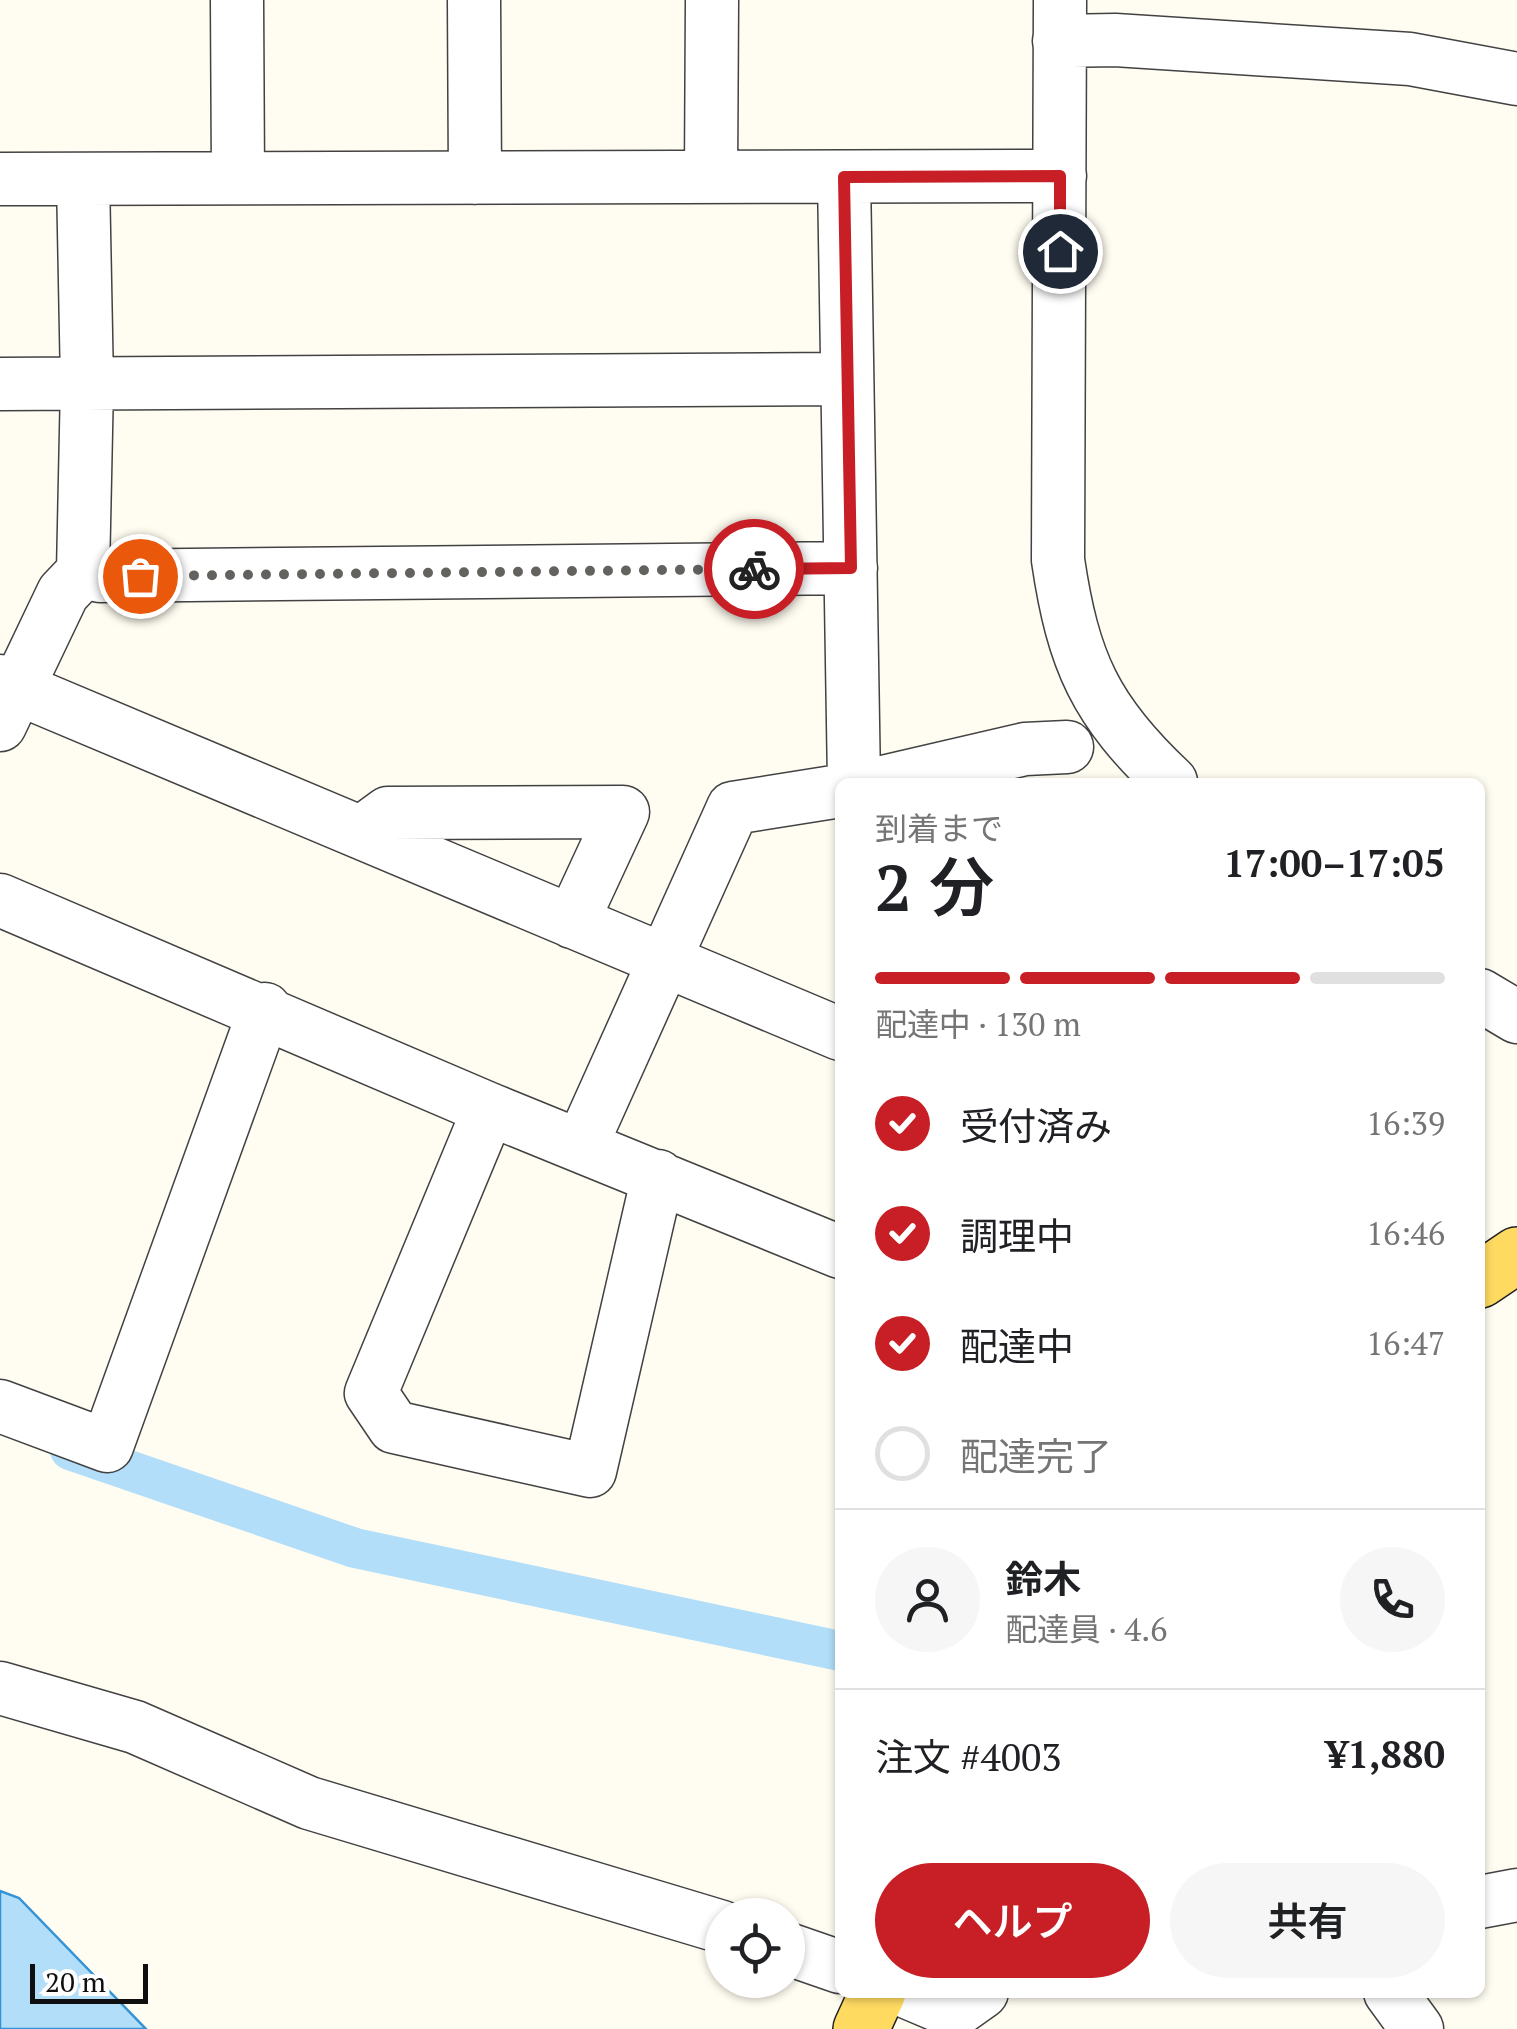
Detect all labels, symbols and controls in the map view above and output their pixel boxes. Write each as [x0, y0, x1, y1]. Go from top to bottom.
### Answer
pin [1018, 209, 1103, 294]
icon: home [1033, 224, 1088, 279]
courier [704, 519, 804, 619]
pin [98, 534, 183, 619]
icon: bike [727, 542, 782, 597]
icon: bag [113, 549, 168, 604]
text: 到着まで [875, 807, 1003, 849]
text: 17:00–17:05 [1223, 838, 1445, 888]
text: 2 分 [875, 843, 994, 930]
text: 配達中 · 130 m [875, 1003, 1081, 1045]
icon: check [875, 1096, 930, 1151]
text: 受付済み [960, 1101, 1112, 1151]
text: 16:39 [1366, 1102, 1445, 1144]
icon: check [875, 1206, 930, 1261]
text: 調理中 [960, 1211, 1074, 1261]
text: 16:46 [1366, 1212, 1445, 1254]
icon: check [875, 1316, 930, 1371]
text: 配達中 [960, 1321, 1074, 1371]
text: 16:47 [1366, 1322, 1445, 1364]
text: 配達完了 [960, 1431, 1112, 1481]
button: person [875, 1547, 980, 1652]
button: phone [1340, 1547, 1445, 1652]
text: 鈴木 [1005, 1554, 1081, 1604]
text: 配達員 · 4.6 [1005, 1608, 1167, 1650]
text: ¥1,880 [1326, 1729, 1445, 1779]
text: 注文 #4003 [875, 1732, 1062, 1782]
button: ヘルプ [875, 1863, 1150, 1978]
button: 共有 [1170, 1863, 1445, 1978]
map controls [705, 1898, 805, 1998]
button: locate [705, 1898, 805, 1998]
scale bar [30, 1959, 148, 2004]
text: 20 m [45, 1963, 106, 2000]

